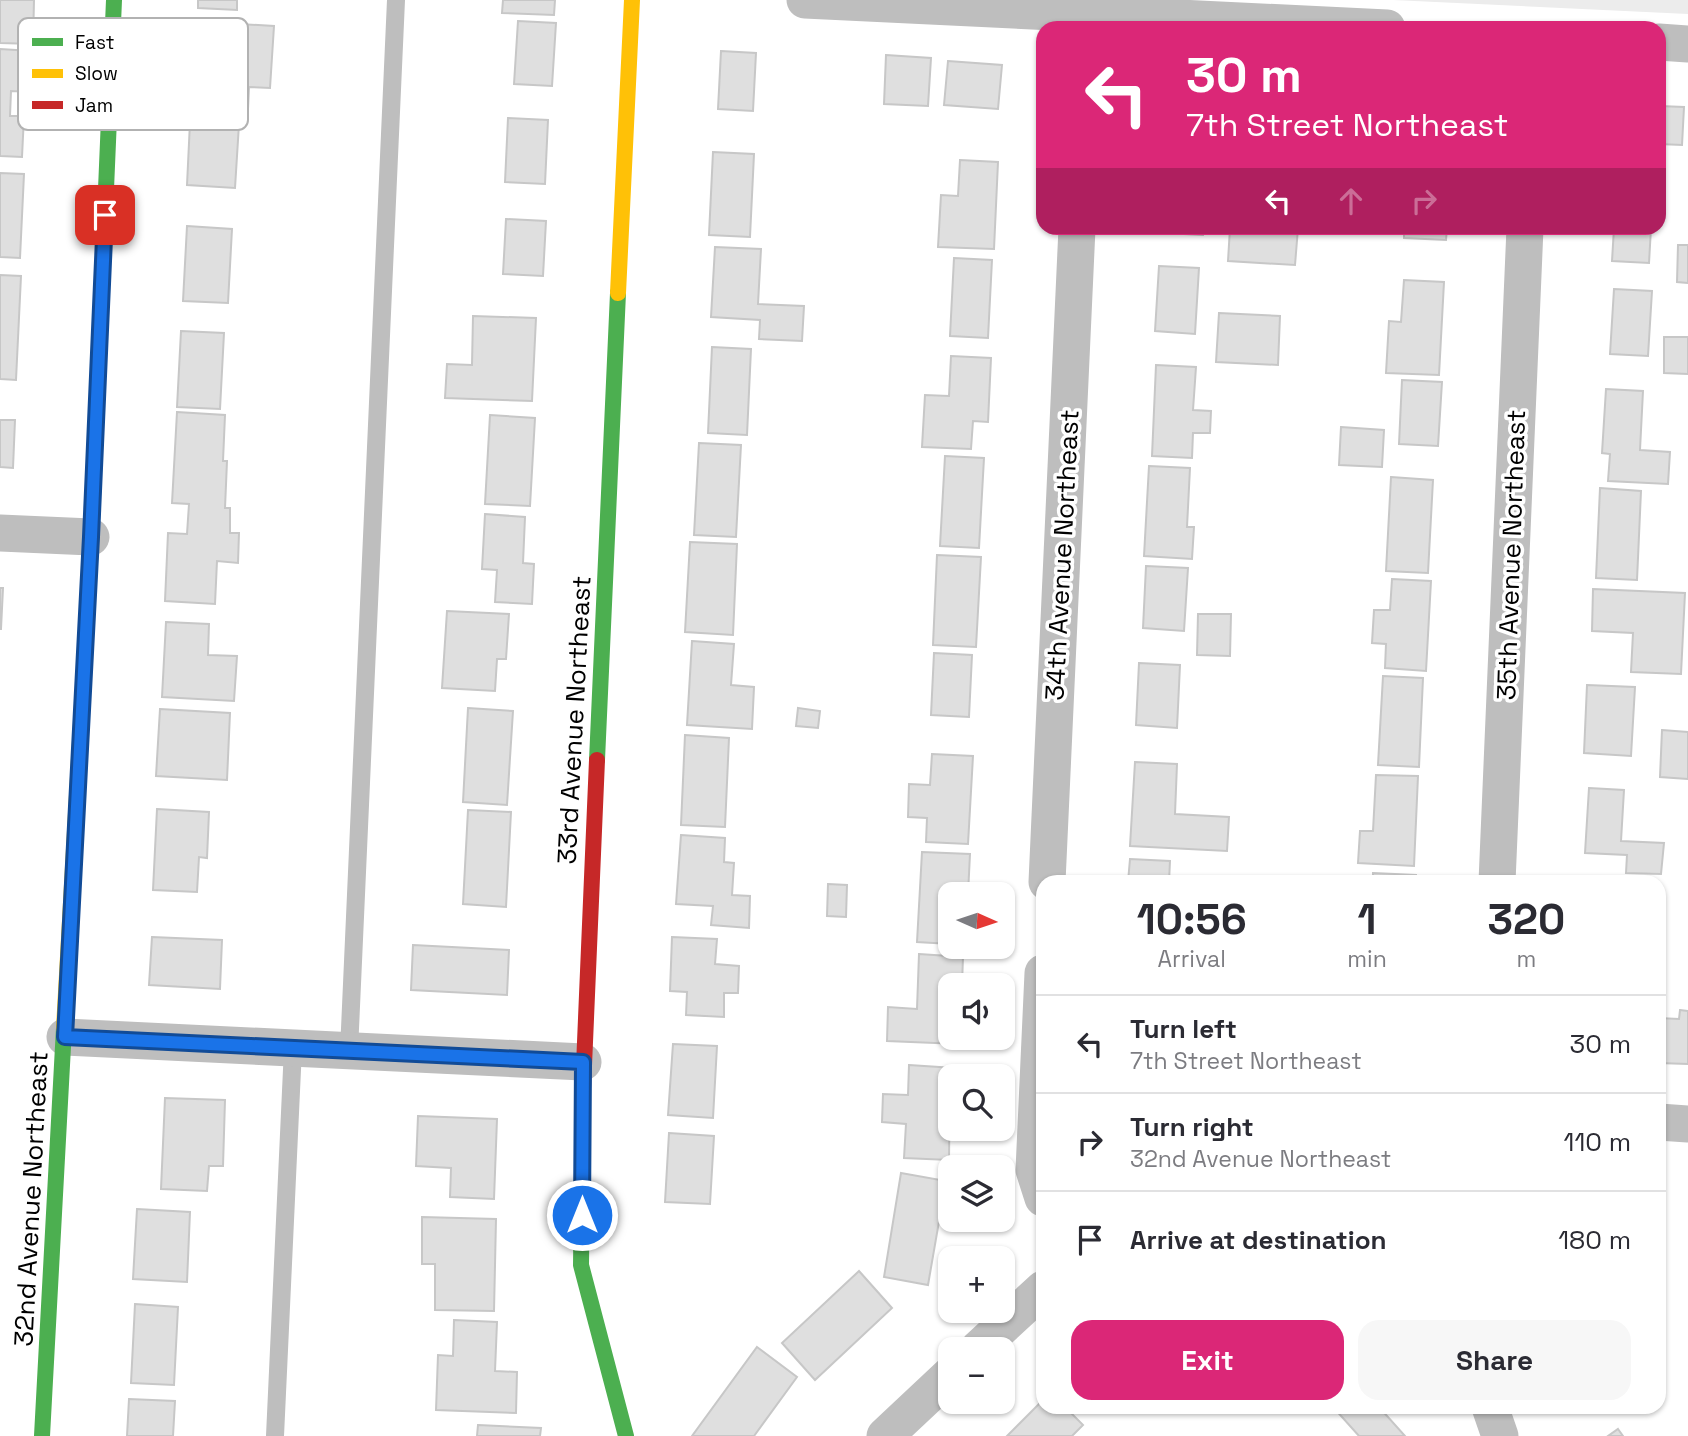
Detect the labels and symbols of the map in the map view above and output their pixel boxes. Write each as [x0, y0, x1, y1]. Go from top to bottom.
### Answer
legend [18, 18, 248, 130]
text: Fast [75, 30, 115, 55]
text: Slow [75, 61, 118, 86]
text: Jam [75, 93, 113, 118]
pin [75, 185, 135, 245]
street label: 34th Avenue Northeast [1037, 409, 1087, 701]
street label: 35th Avenue Northeast [1489, 409, 1533, 701]
street label: 33rd Avenue Northeast [549, 575, 599, 865]
north arrow [938, 882, 1015, 959]
street label: 32nd Avenue Northeast [6, 1051, 56, 1347]
position arrow [545, 1178, 619, 1252]

